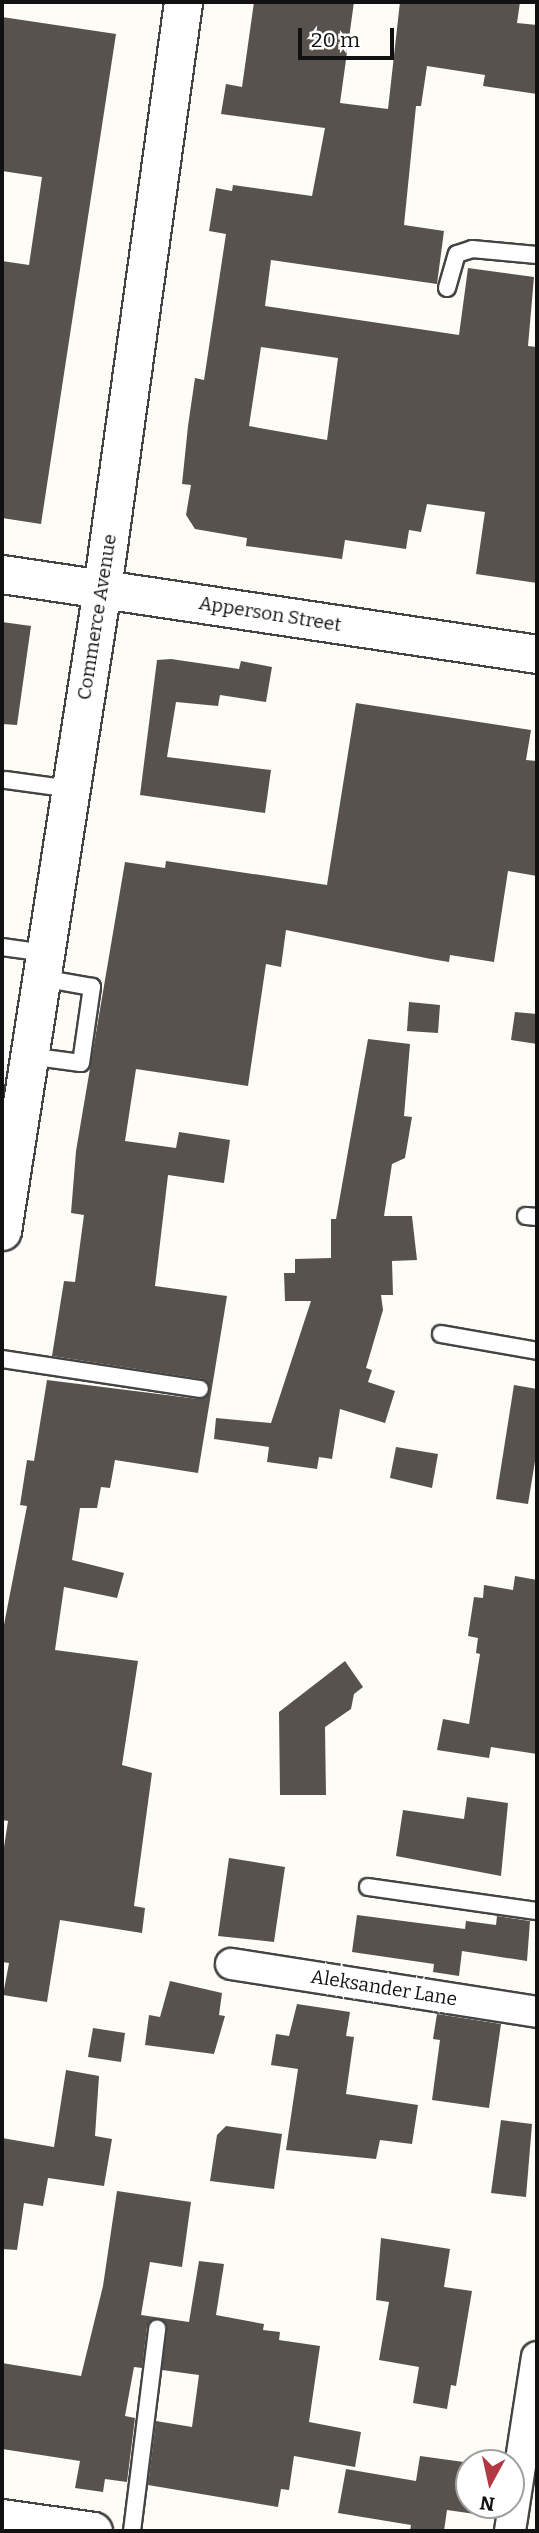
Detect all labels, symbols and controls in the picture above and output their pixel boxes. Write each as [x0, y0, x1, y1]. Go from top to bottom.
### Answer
scale bar [301, 14, 397, 58]
text: 20 m [311, 27, 360, 53]
street label: Commerce Avenue [73, 532, 121, 702]
street label: Apperson Street [197, 591, 343, 637]
street label: Aleksander Lane [309, 1965, 459, 2011]
north arrow [455, 2449, 525, 2519]
text: N [478, 2491, 496, 2516]

